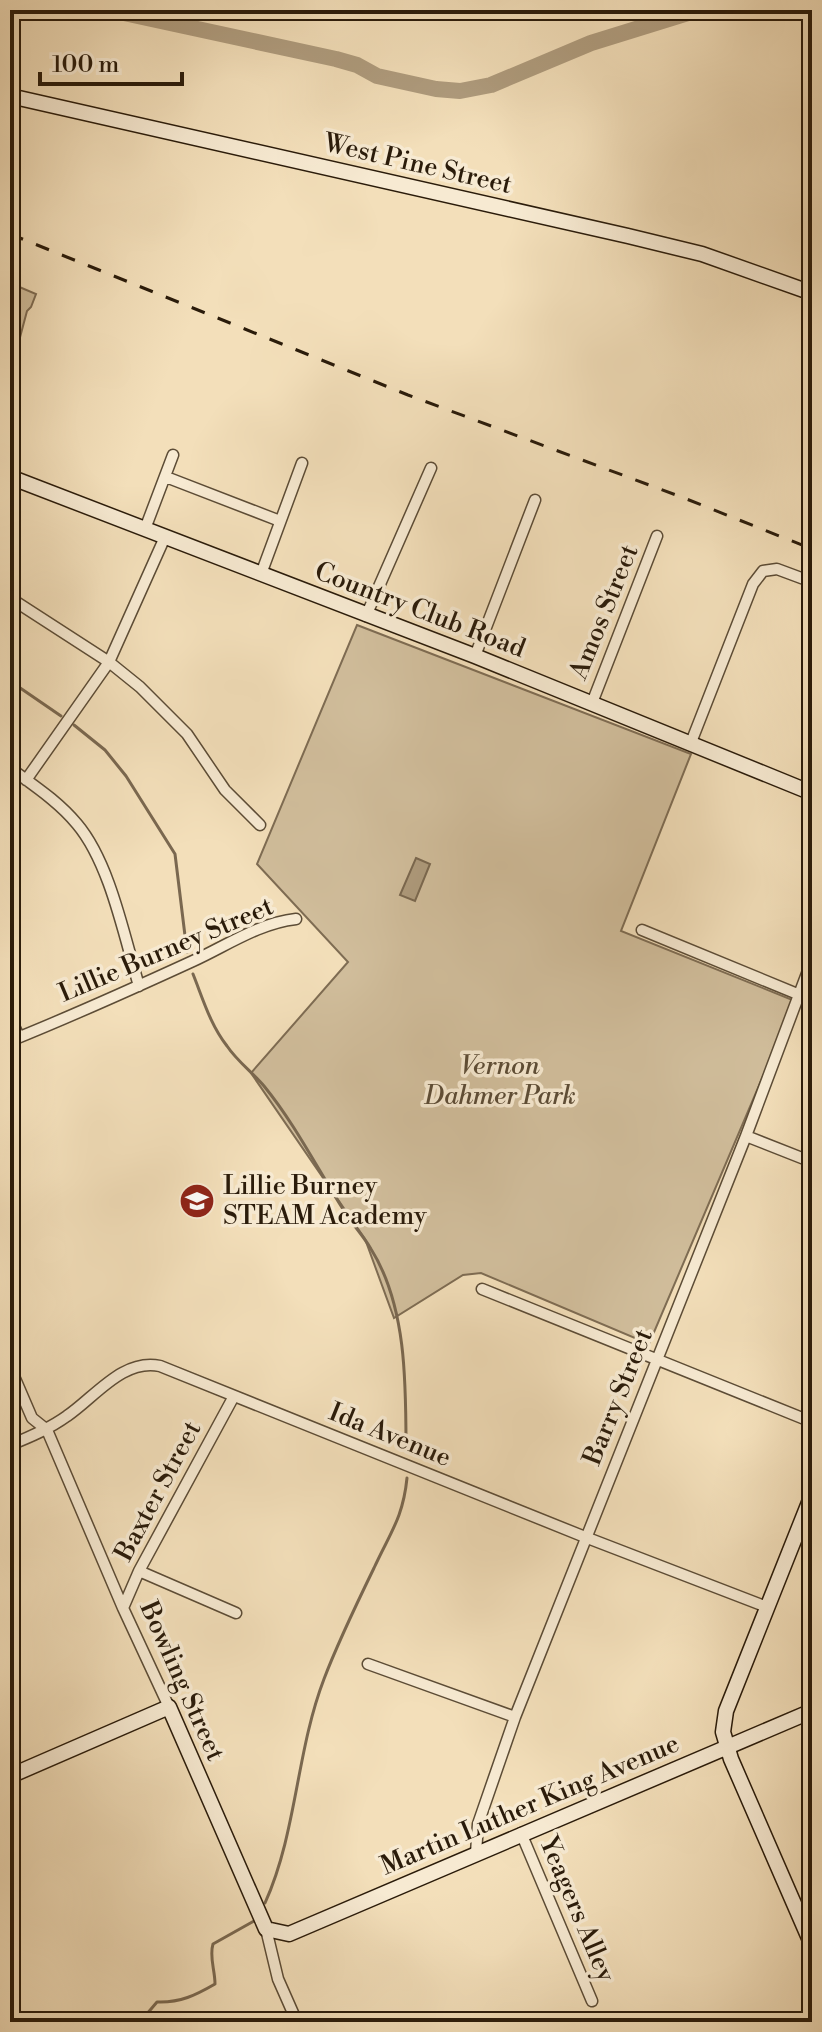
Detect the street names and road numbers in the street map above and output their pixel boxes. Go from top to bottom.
street label: West Pine Street [320,127,515,201]
street label: Amos Street [562,540,646,685]
street label: Country Club Road [310,555,530,665]
street label: Lillie Burney Street [54,890,278,1010]
street label: Barry Street [576,1324,660,1471]
street label: Ida Avenue [324,1396,456,1474]
street label: Baxter Street [107,1416,208,1567]
street label: Bowling Street [132,1595,232,1766]
street label: Martin Luther King Avenue [376,1728,684,1882]
street label: Yeagers Alley [531,1830,622,1987]

